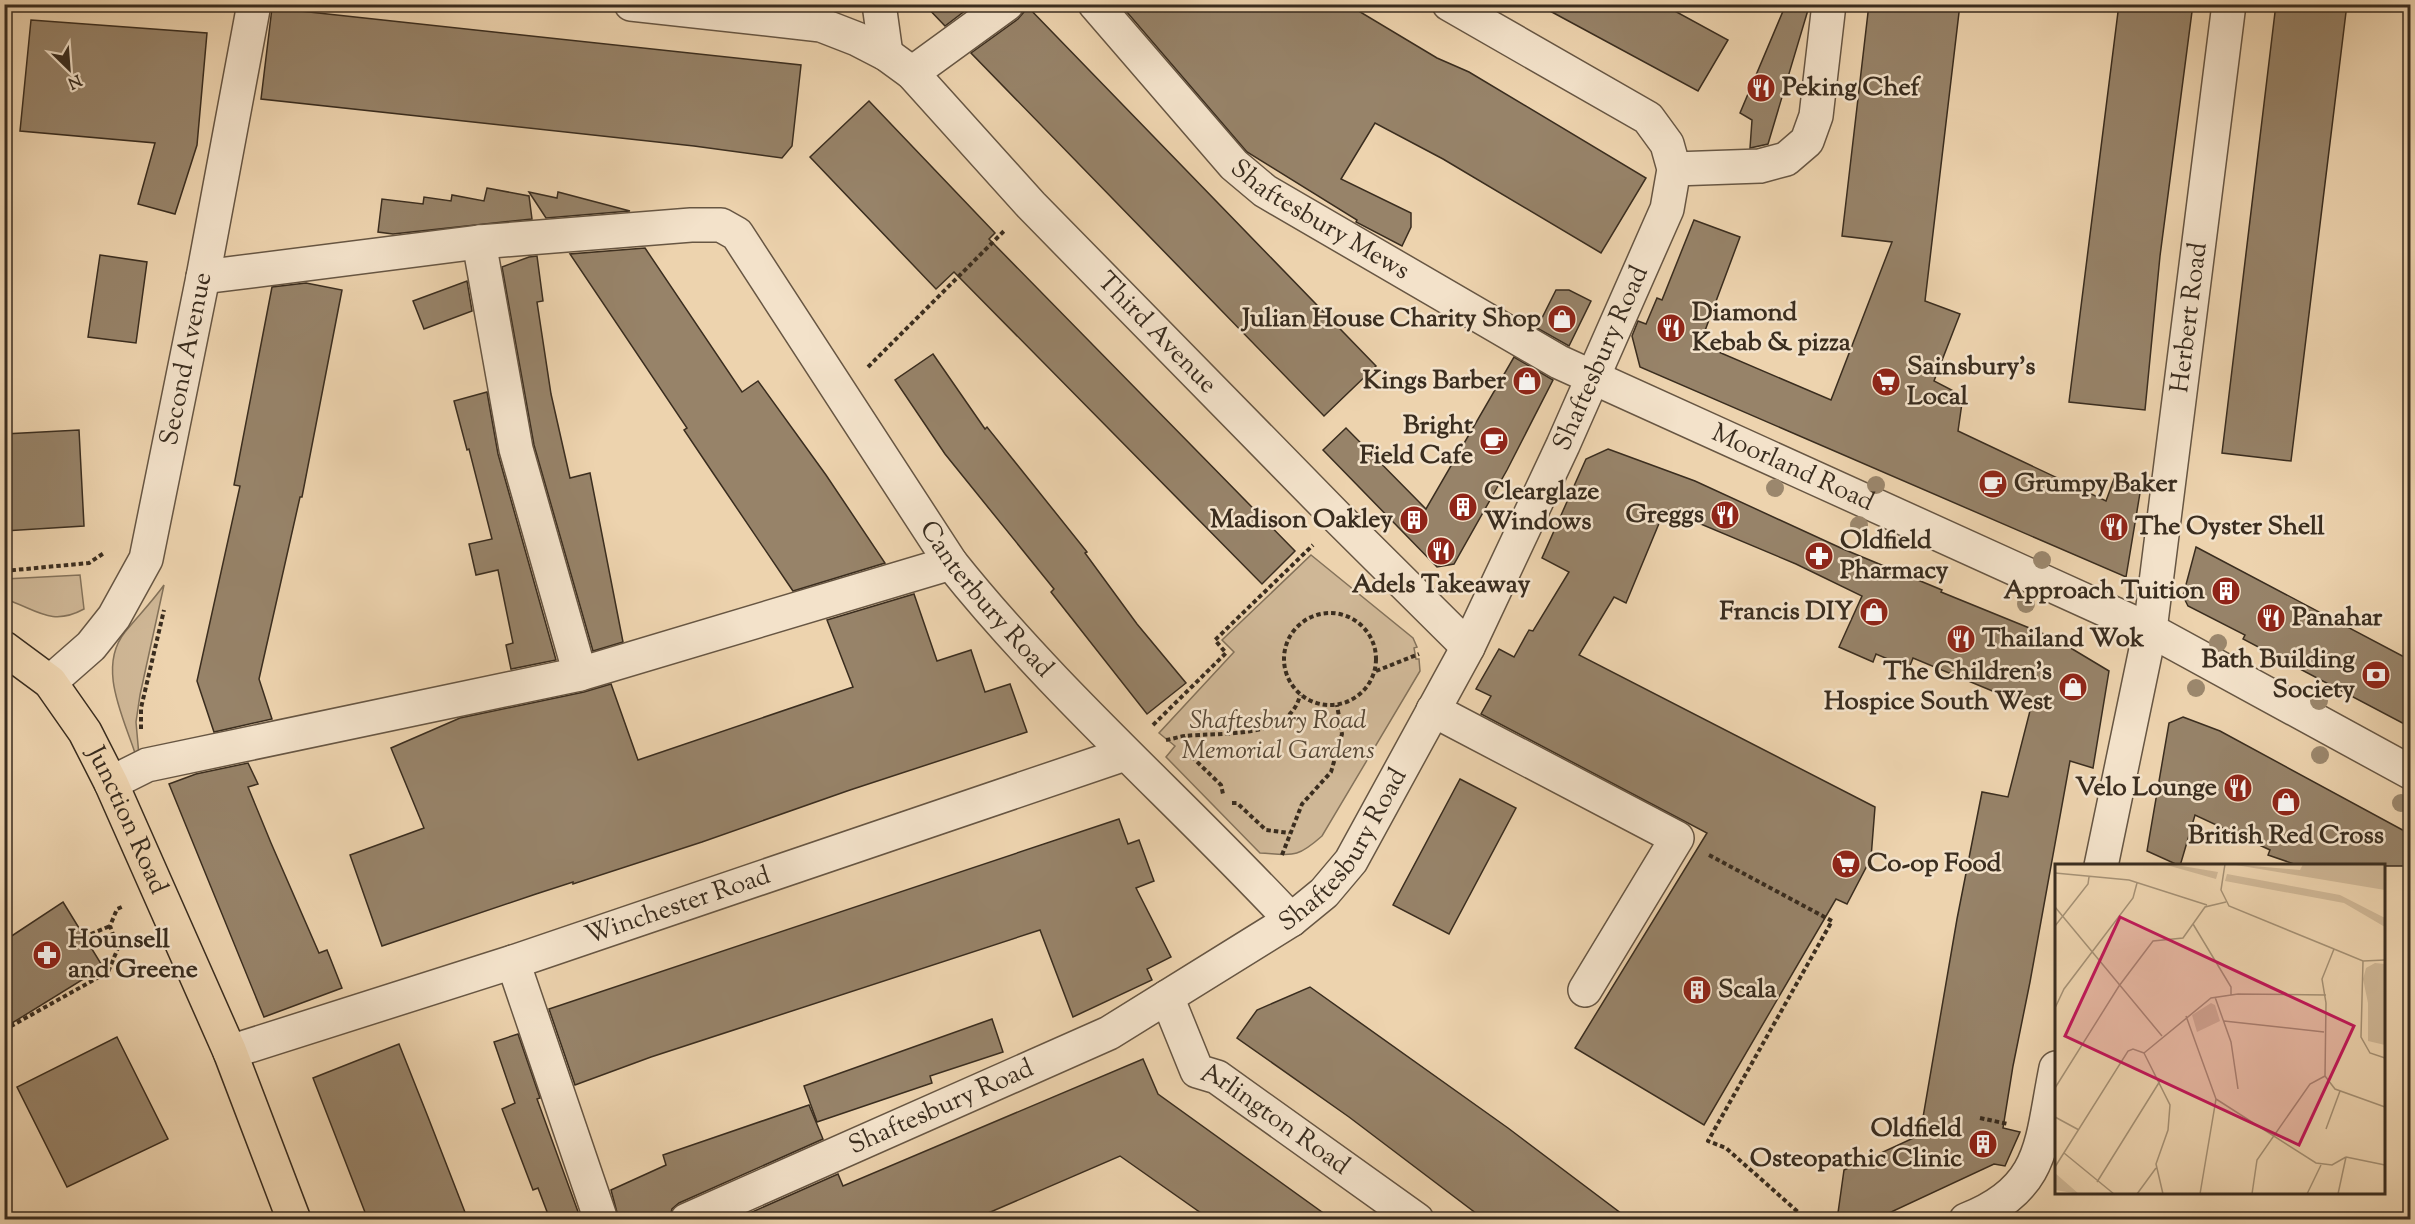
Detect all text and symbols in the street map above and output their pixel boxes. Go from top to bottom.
north arrow [39,39,99,99]
text: N [63,67,85,94]
place label: Peking Chef [1782,70,1922,107]
restaurant icon: Peking Chef [1745,72,1777,104]
street label: Shaftesbury Mews [1222,151,1416,290]
street label: Herbert Road [2162,240,2217,395]
street label: Shaftesbury Road [1544,260,1658,457]
street label: Third Avenue [1088,264,1225,403]
street label: Second Avenue [151,269,222,449]
place label: Diamond Kebab & pizza [1692,295,1851,362]
place label: Julian House Charity Shop [1240,301,1541,338]
shop icon: Julian House Charity Shop [1546,303,1578,335]
restaurant icon: Diamond Kebab & pizza [1655,312,1687,344]
place label: Sainsbury's Local [1907,349,2035,416]
place label: Kings Barber [1363,363,1506,400]
shop icon: Kings Barber [1511,365,1543,397]
supermarket icon: Sainsbury's Local [1870,366,1902,398]
place label: Bright Field Cafe [1359,408,1473,475]
street label: Moorland Road [1706,415,1880,521]
cafe icon: Bright Field Cafe [1478,425,1510,457]
place label: Grumpy Baker [2014,466,2178,503]
cafe icon: Grumpy Baker [1977,468,2009,500]
place label: Clearglaze Windows [1484,474,1599,541]
building icon: Clearglaze Windows [1447,491,1479,523]
place label: Greggs [1625,497,1704,534]
restaurant icon: Greggs [1709,499,1741,531]
place label: Madison Oakley [1210,502,1393,539]
building icon: Madison Oakley [1398,504,1430,536]
place label: The Oyster Shell [2135,509,2325,546]
restaurant icon: The Oyster Shell [2098,511,2130,543]
street label: Canterbury Road [910,514,1062,687]
place label: Oldfield Pharmacy [1840,523,1948,590]
restaurant icon: Adels Takeaway [1425,535,1457,567]
pharmacy icon: Oldfield Pharmacy [1803,540,1835,572]
place label: Adels Takeaway [1352,567,1530,604]
place label: Approach Tuition [2004,573,2206,610]
building icon: Approach Tuition [2210,575,2242,607]
place label: Francis DIY [1720,594,1853,631]
shop icon: Francis DIY [1858,596,1890,628]
place label: Panahar [2292,600,2383,637]
restaurant icon: Panahar [2255,602,2287,634]
place label: Thailand Wok [1982,621,2145,658]
restaurant icon: Thailand Wok [1945,623,1977,655]
place label: Bath Building Society [2202,642,2355,709]
place label: The Children's Hospice South West [1824,654,2052,721]
bank icon: Bath Building Society [2360,659,2392,691]
shop icon: The Children's Hospice South West [2057,671,2089,703]
park label: Shaftesbury Road Memorial Gardens [1181,703,1375,770]
street label: Junction Road [76,738,177,901]
street label: Shaftesbury Road [1272,761,1417,942]
place label: Velo Lounge [2075,770,2217,807]
restaurant icon: Velo Lounge [2222,772,2254,804]
shop icon: British Red Cross [2270,786,2302,818]
place label: British Red Cross [2188,818,2384,855]
place label: Co-op Food [1867,846,2002,883]
supermarket icon: Co-op Food [1830,848,1862,880]
street label: Winchester Road [580,857,776,955]
inset map [2055,864,2385,1194]
place label: Hounsell and Greene [68,922,198,989]
pharmacy icon: Hounsell and Greene [31,939,63,971]
place label: Scala [1718,972,1776,1009]
building icon: Scala [1681,974,1713,1006]
street label: Shaftesbury Road [843,1050,1040,1165]
street label: Arlington Road [1196,1055,1357,1185]
place label: Oldfield Osteopathic Clinic [1750,1111,1962,1178]
building icon: Oldfield Osteopathic Clinic [1967,1128,1999,1160]

